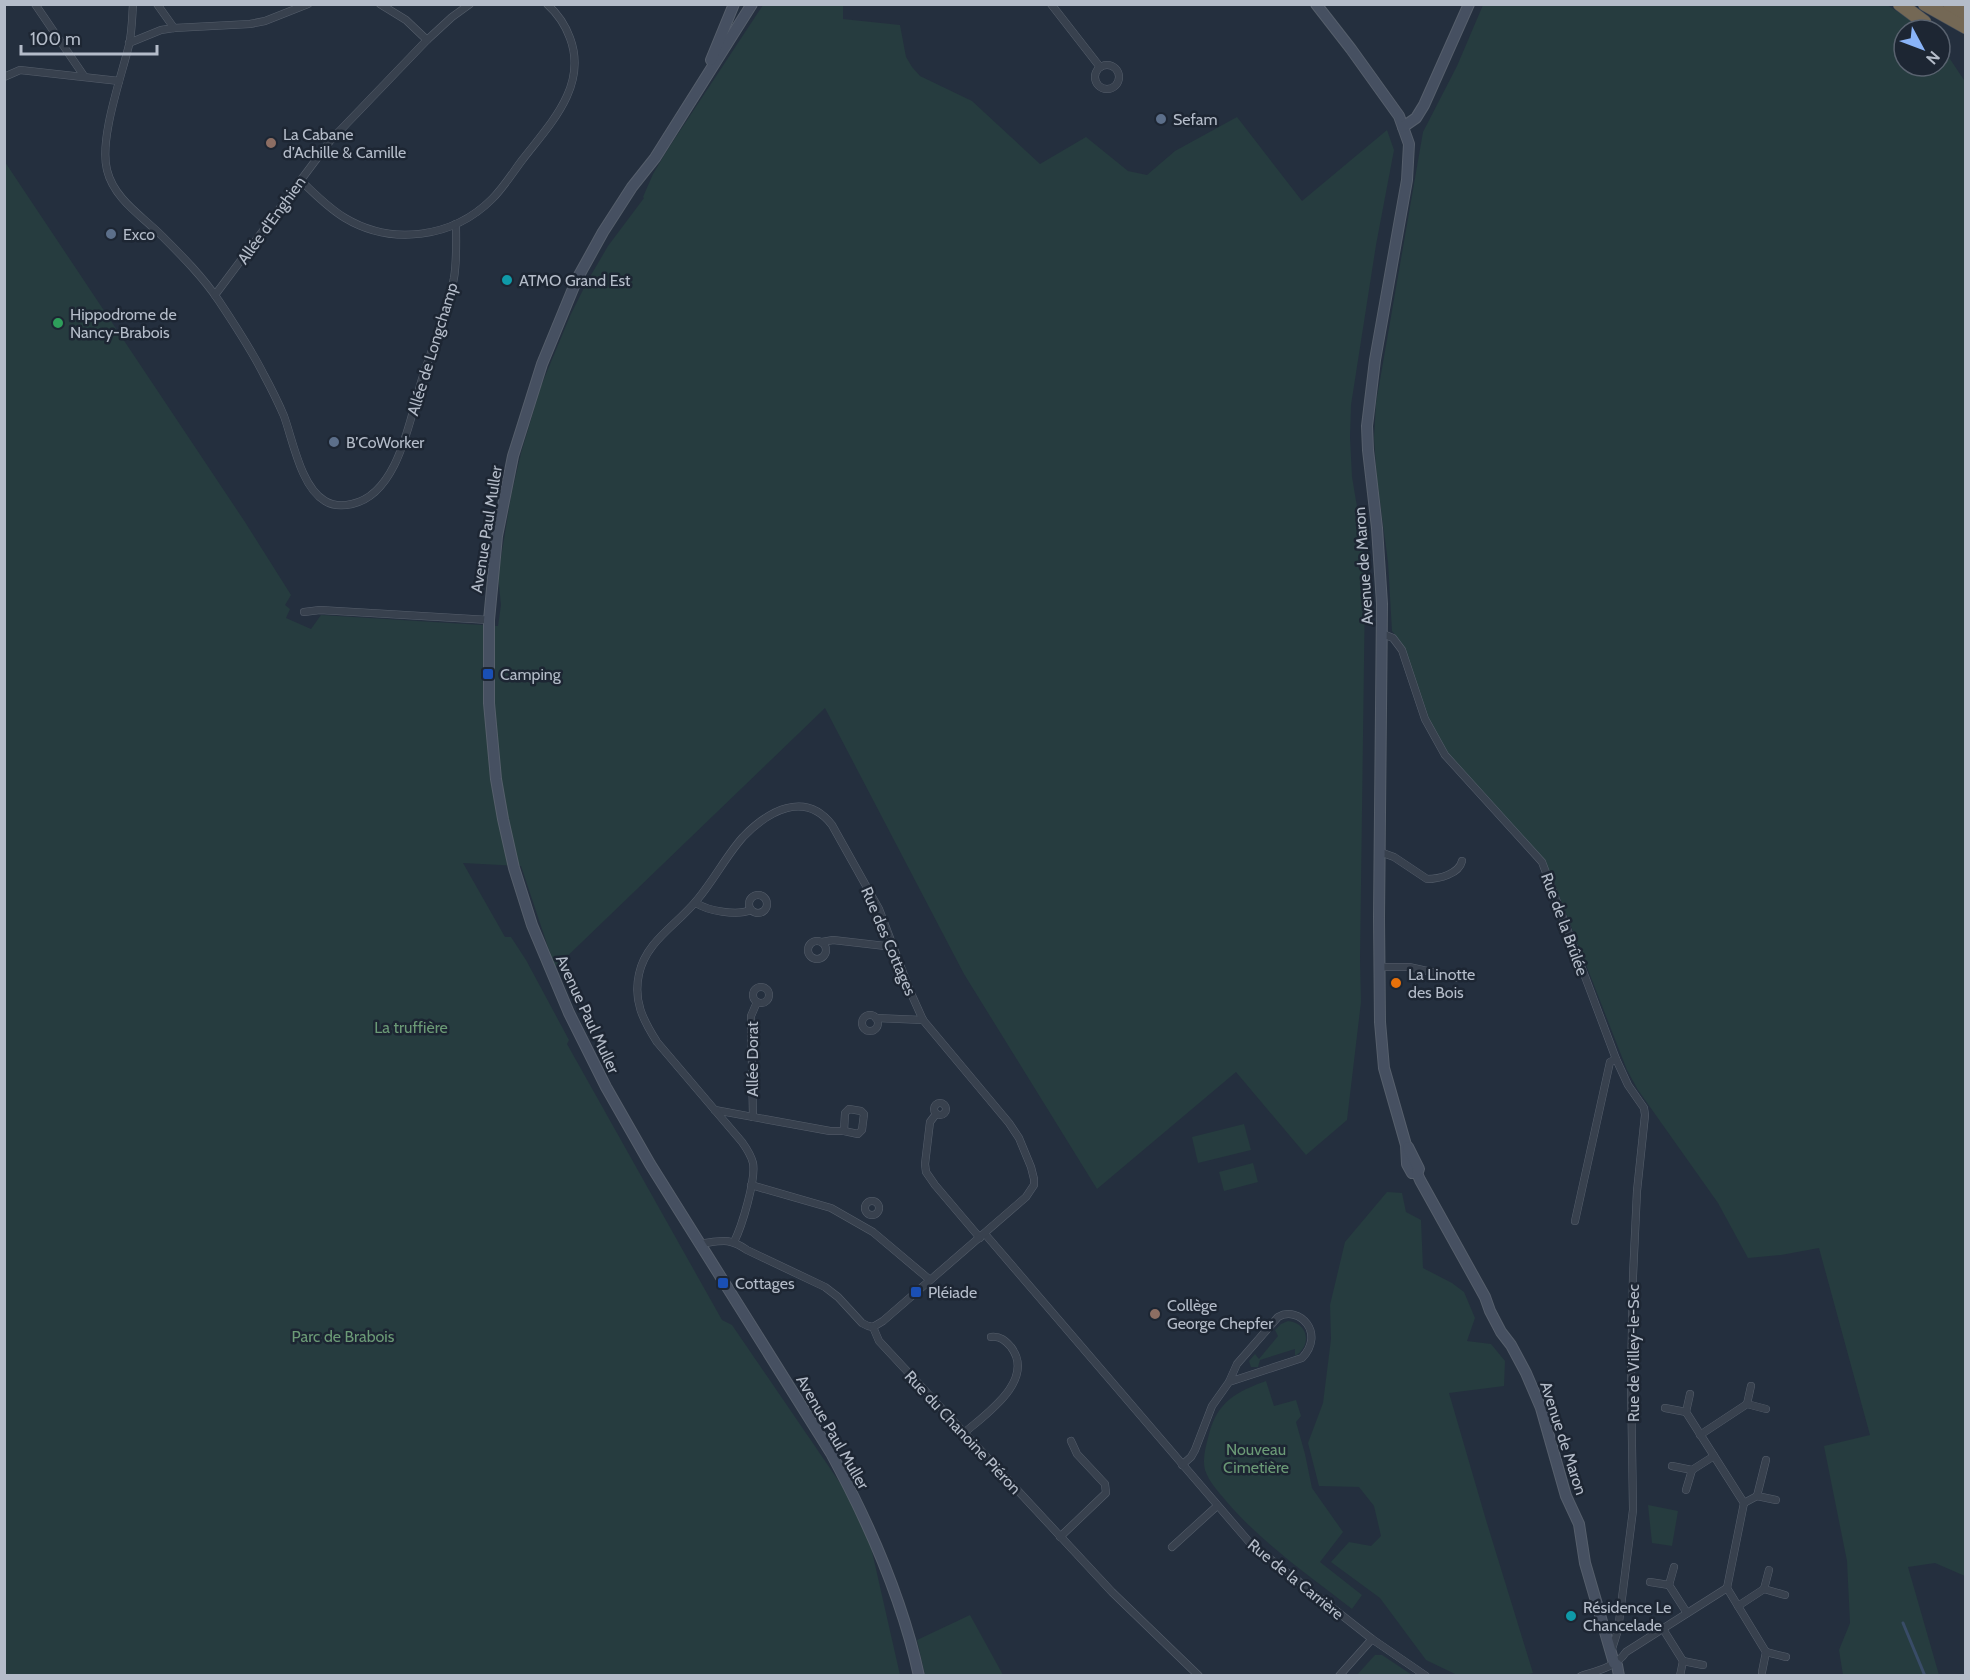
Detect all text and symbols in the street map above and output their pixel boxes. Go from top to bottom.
scale bar [21,18,158,56]
north arrow [1892,18,1952,78]
text: 100 m [30,28,81,50]
text: N [1922,47,1944,68]
place label: Sefam [1173,110,1217,129]
marker: Sefam [1154,112,1168,126]
place label: La Cabane d’Achille & Camille [283,125,406,162]
marker: La Cabane d’Achille & Camille [264,136,278,150]
street label: Allée d'Enghien [233,173,310,268]
place label: Exco [123,225,155,244]
marker: Exco [104,227,118,241]
place label: ATMO Grand Est [519,271,631,290]
marker: ATMO Grand Est [500,273,514,287]
street label: Allée de Longchamp [403,280,462,418]
place label: Hippodrome de Nancy-Brabois [70,305,177,342]
marker: Hippodrome de Nancy-Brabois [51,316,65,330]
place label: B’CoWorker [346,433,425,452]
marker: B’CoWorker [327,435,341,449]
street label: Avenue Paul Muller [467,463,506,594]
street label: Avenue de Maron [1350,506,1377,626]
place label: Camping [500,665,562,684]
marker: Camping [481,667,495,681]
street label: Rue de la Brûlée [1537,870,1592,978]
street label: Rue des Cottages [857,884,920,999]
street label: Avenue Paul Muller [552,952,624,1077]
place label: La Linotte des Bois [1408,965,1475,1002]
marker: La Linotte des Bois [1389,976,1403,990]
park label: La truffière [374,1018,448,1037]
street label: Allée Dorat [743,1021,762,1097]
place label: Cottages [735,1274,795,1293]
marker: Cottages [716,1276,730,1290]
place label: Pléiade [928,1283,977,1302]
street label: Rue de Villey-le-Sec [1624,1284,1643,1422]
marker: Pléiade [909,1285,923,1299]
place label: Collège George Chepfer [1167,1296,1274,1333]
marker: Collège George Chepfer [1148,1307,1162,1321]
park label: Parc de Brabois [292,1327,395,1346]
street label: Rue du Chanoine Piéron [901,1367,1025,1498]
street label: Avenue Paul Muller [792,1372,873,1494]
street label: Avenue de Maron [1536,1379,1591,1497]
park label: Nouveau Cimetière [1223,1440,1289,1477]
street label: Rue de la Carrière [1244,1535,1347,1624]
place label: Résidence Le Chancelade [1583,1598,1672,1635]
marker: Résidence Le Chancelade [1564,1609,1578,1623]

